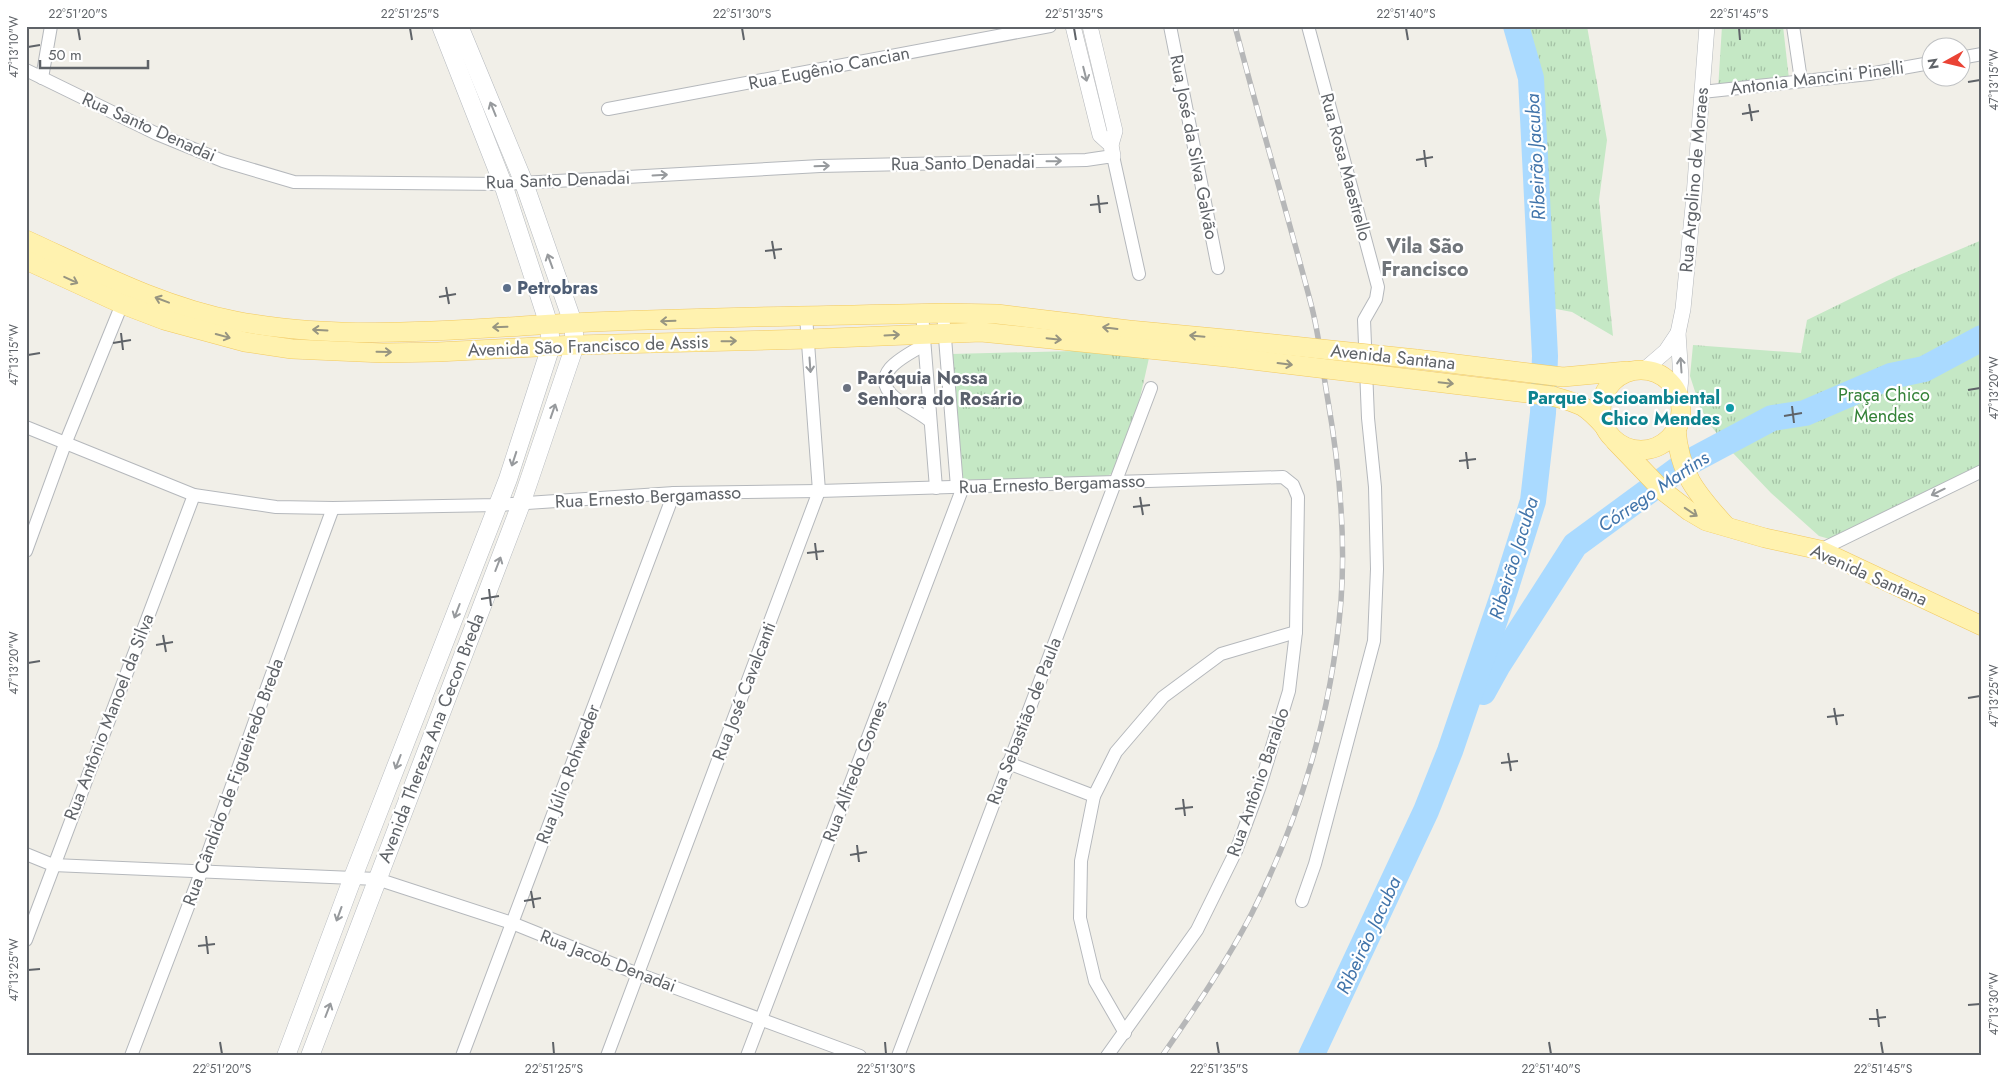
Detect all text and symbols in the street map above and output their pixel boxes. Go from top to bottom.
text: 22°51'20"S [49,5,108,23]
text: 22°51'25"S [381,5,440,23]
text: 22°51'30"S [713,5,772,23]
text: 22°51'35"S [1045,5,1103,23]
text: 22°51'40"S [1377,5,1436,23]
text: 22°51'45"S [1710,5,1769,23]
text: 47°13'10"W [5,16,23,78]
scale bar [40,38,148,70]
north arrow [1920,38,1970,88]
street label: Rua Eugênio Cancian [746,40,912,96]
text: 50 m [48,44,82,66]
text: 47°13'15"W [1985,49,2003,111]
street label: Rua José da Silva Galvão [1163,52,1225,242]
street label: Antonia Mancini Pinelli [1728,54,1906,102]
text: N [1922,57,1944,71]
one-way arrow [1081,65,1090,81]
street label: Rua Santo Denadai [78,86,220,168]
street label: Rua Argolino de Moraes [1673,86,1715,274]
street label: Rua Rosa Maestrello [1314,90,1378,244]
water label: Ribeirão Jacuba [1519,92,1552,221]
one-way arrow [488,102,498,117]
street label: Rua Santo Denadai [891,149,1035,177]
one-way arrow [1046,156,1062,166]
one-way arrow [814,162,830,171]
street label: Rua Santo Denadai [485,164,631,196]
one-way arrow [651,171,667,180]
district label: Vila São Francisco [1381,232,1469,284]
one-way arrow [545,254,555,269]
one-way arrow [63,275,78,285]
place label: Petrobras [517,275,598,301]
marker: Petrobras [501,282,513,294]
one-way arrow [154,295,170,304]
one-way arrow [661,316,677,325]
one-way arrow [493,323,509,332]
one-way arrow [1102,323,1118,333]
text: 47°13'15"W [5,324,23,386]
one-way arrow [313,326,329,335]
street label: Avenida São Francisco de Assis [467,329,709,363]
one-way arrow [883,330,899,339]
one-way arrow [1189,331,1205,341]
one-way arrow [214,332,230,342]
one-way arrow [1045,334,1061,343]
one-way arrow [720,336,737,346]
street label: Avenida Santana [1329,338,1457,376]
one-way arrow [375,347,391,357]
text: 47°13'20"W [1985,356,2003,420]
one-way arrow [806,357,815,373]
one-way arrow [1676,357,1685,373]
one-way arrow [1276,359,1292,369]
place label: Paróquia Nossa Senhora do Rosário [857,365,1023,412]
one-way arrow [1438,378,1454,388]
marker: Paróquia Nossa Senhora do Rosário [841,382,853,394]
park label: Praça Chico Mendes [1838,382,1930,429]
place label: Parque Socioambiental Chico Mendes [1527,385,1720,432]
marker: Parque Socioambiental Chico Mendes [1724,402,1736,414]
one-way arrow [549,404,558,419]
water label: Córrego Martins [1592,444,1715,539]
one-way arrow [509,451,519,467]
street label: Rua Ernesto Bergamasso [958,468,1146,500]
street label: Rua Ernesto Bergamasso [554,479,742,515]
one-way arrow [1931,488,1946,497]
water label: Ribeirão Jacuba [1482,493,1545,623]
one-way arrow [1684,507,1698,517]
street label: Avenida Santana [1806,538,1932,612]
one-way arrow [494,557,503,572]
one-way arrow [451,603,461,618]
street label: Rua Antônio Manoel da Silva [58,610,160,824]
street label: Avenida Thereza Ana Cecon Breda [371,610,491,866]
street label: Rua José Cavalcanti [706,618,782,764]
text: 47°13'20"W [5,631,23,695]
street label: Rua Sebastião de Paula [980,634,1068,808]
street label: Rua Cândido de Figueiredo Breda [176,655,290,909]
text: 47°13'25"W [1985,664,2003,728]
street label: Rua Alfredo Gomes [816,696,894,846]
street label: Rua Júlio Rohweder [529,700,607,848]
street label: Rua Antônio Baraldo [1220,704,1296,860]
one-way arrow [393,754,402,769]
water label: Ribeirão Jacuba [1329,872,1408,998]
one-way arrow [334,906,343,921]
street label: Rua Jacob Denadai [536,923,680,999]
text: 47°13'25"W [5,938,23,1002]
text: 47°13'30"W [1985,972,2003,1036]
one-way arrow [324,1003,333,1018]
text: 22°51'20"S [193,1060,252,1078]
text: 22°51'25"S [525,1060,584,1078]
text: 22°51'30"S [857,1060,916,1078]
text: 22°51'35"S [1190,1060,1248,1078]
text: 22°51'40"S [1522,1060,1581,1078]
text: 22°51'45"S [1854,1060,1913,1078]

